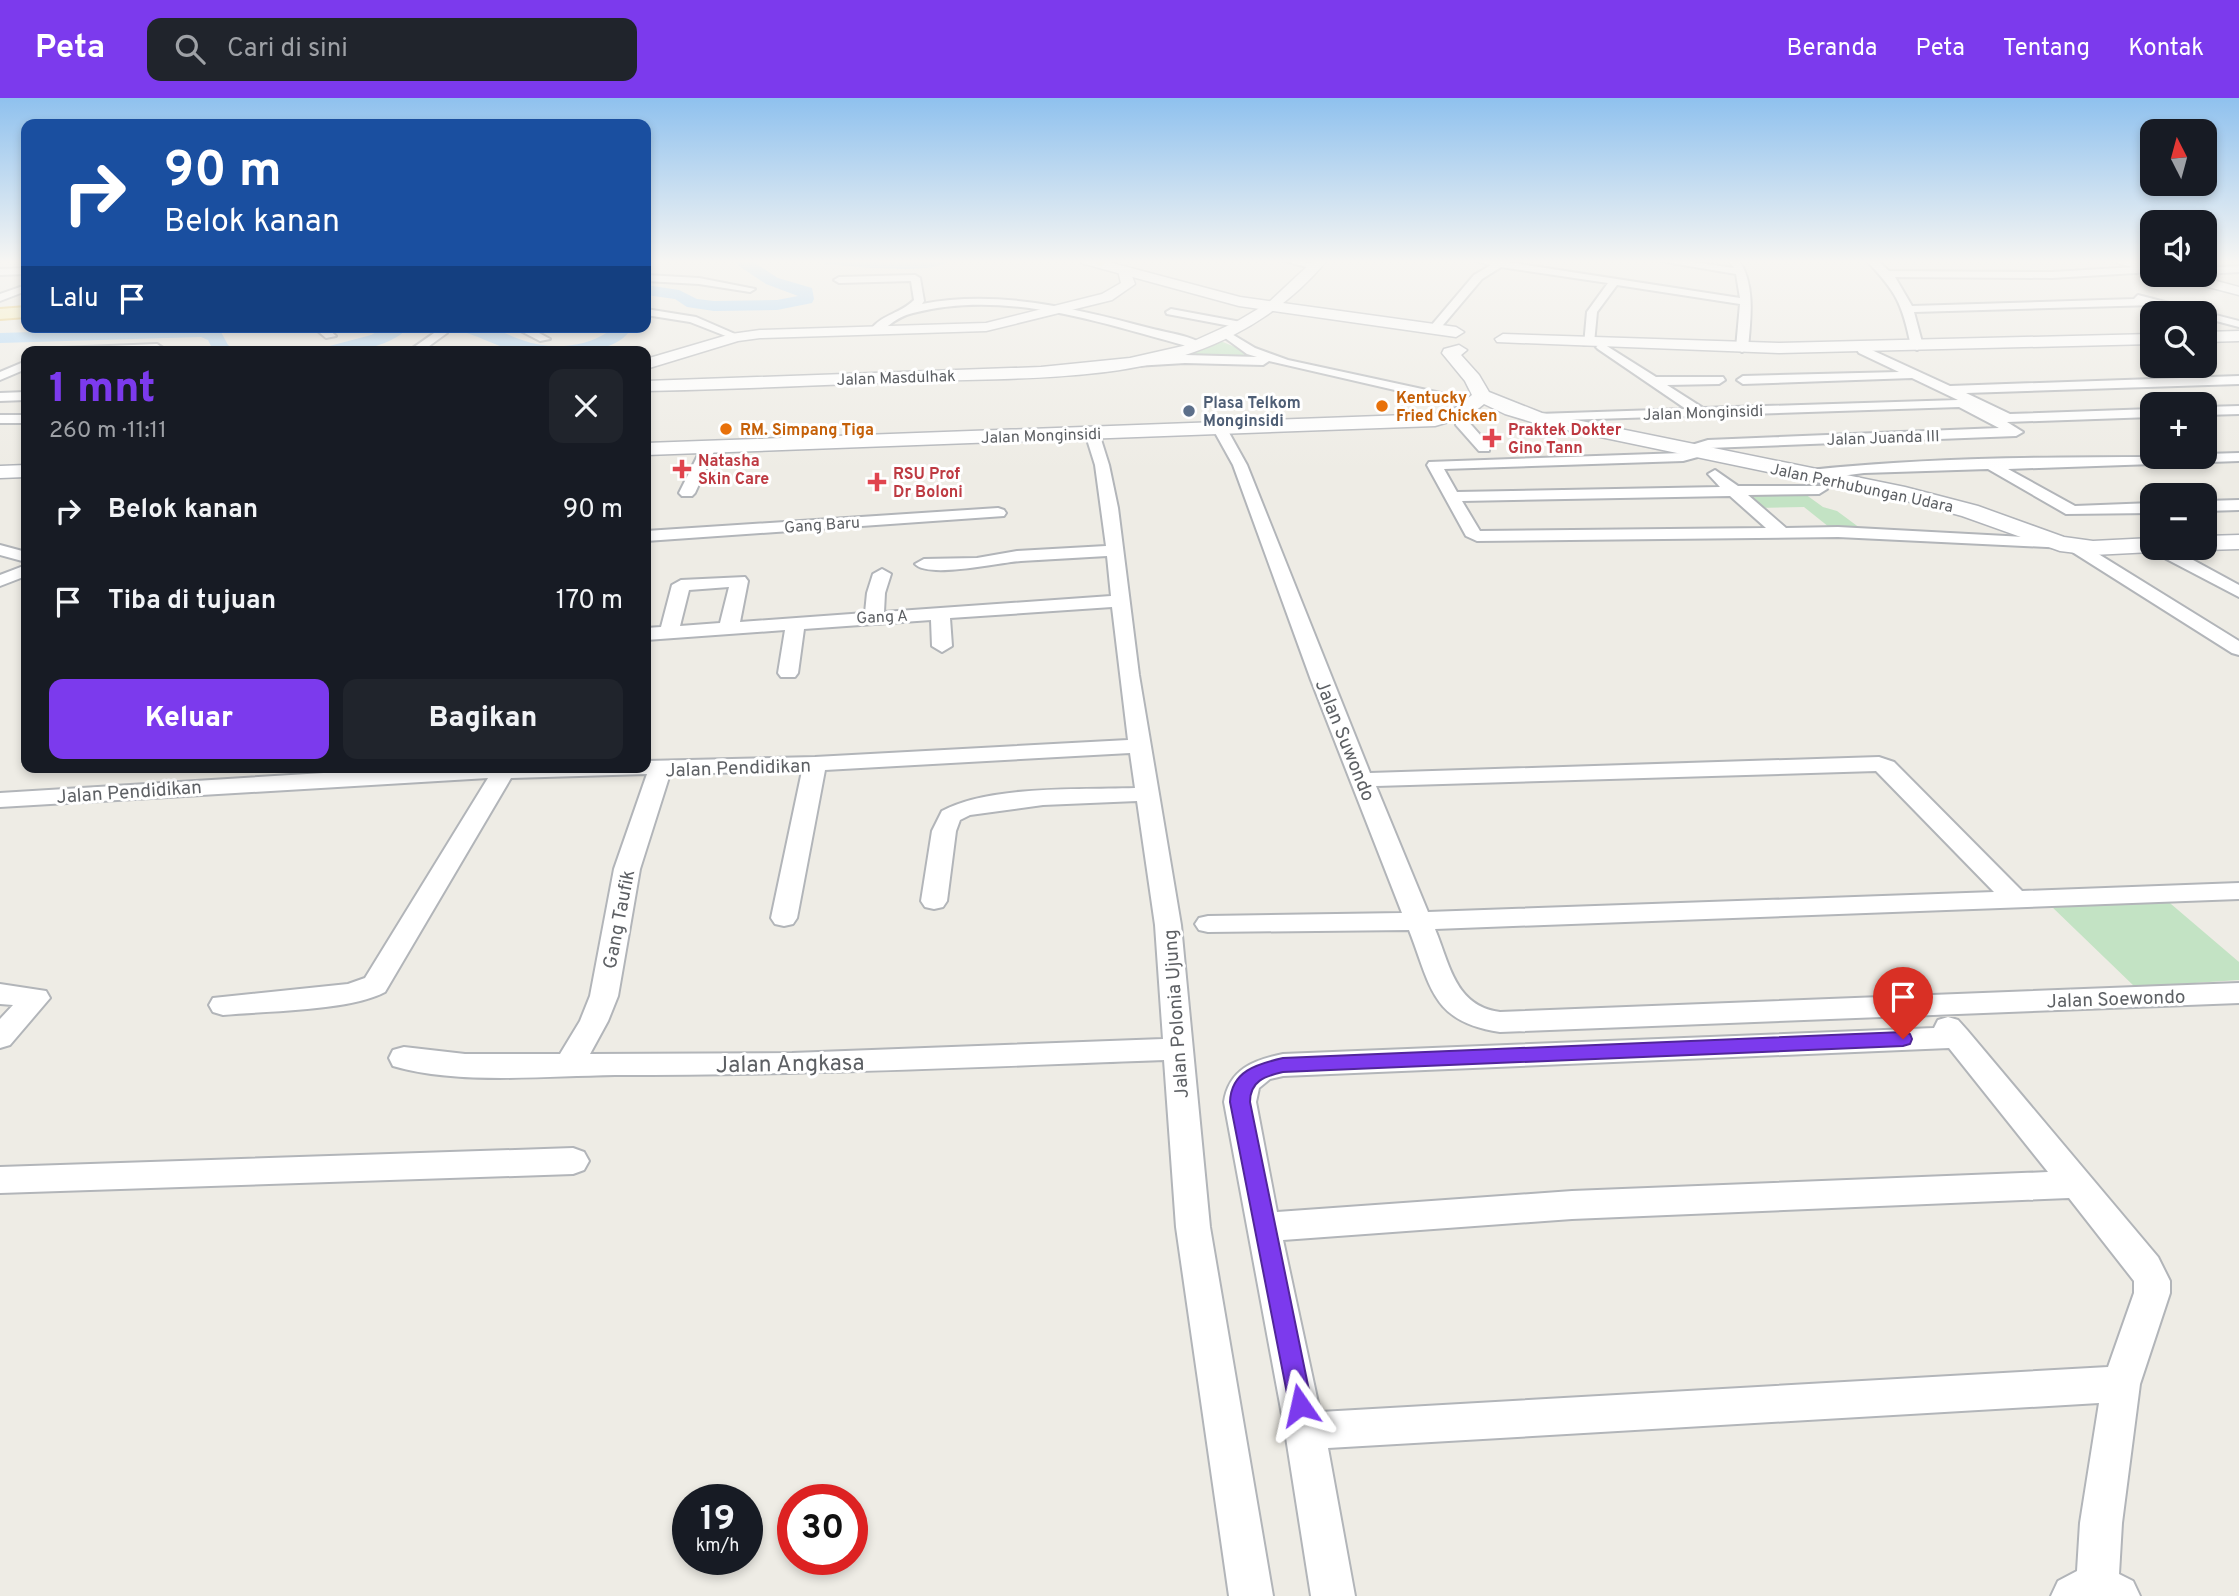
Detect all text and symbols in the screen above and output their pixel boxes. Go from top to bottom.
search box [147,18,637,81]
text: Peta [35,28,105,70]
icon: search [171,30,209,68]
text: Cari di sini [227,33,348,66]
text: Beranda [1787,34,1878,64]
text: Peta [1916,34,1965,64]
text: Tentang [2003,34,2090,64]
text: Kontak [2128,34,2204,64]
north arrow [2140,119,2217,196]
map controls [2140,119,2217,560]
text: 90 m [164,142,282,204]
icon: right [49,147,140,238]
text: Belok kanan [164,203,340,243]
button: sound [2140,210,2217,287]
icon: arrive [113,280,151,318]
text: Lalu [49,283,99,316]
button: search [2140,301,2217,378]
text: 1 mnt [49,364,156,417]
street label: Jalan Masdulhak [836,367,956,391]
button: close [549,369,623,443]
place label: Kentucky Fried Chicken [1396,389,1497,427]
button: + [2140,392,2217,469]
place label: Plasa Telkom Monginsidi [1203,394,1301,432]
marker: Kentucky Fried Chicken [1374,398,1390,414]
street label: Jalan Monginsidi [1643,402,1764,426]
marker: Plasa Telkom Monginsidi [1181,403,1197,419]
text: 260 m · 11:11 [49,417,167,446]
marker: RM. Simpang Tiga [718,421,734,437]
place label: RM. Simpang Tiga [740,421,874,441]
place label: Praktek Dokter Gino Tann [1508,421,1622,459]
street label: Jalan Monginsidi [981,425,1102,449]
street label: Jalan Juanda III [1826,427,1940,451]
marker: Praktek Dokter Gino Tann [1482,428,1502,448]
place label: Natasha Skin Care [698,452,769,490]
marker: Natasha Skin Care [672,459,692,479]
street label: Jalan Perhubungan Udara [1768,460,1955,518]
place label: RSU Prof Dr Boloni [893,465,963,503]
marker: RSU Prof Dr Boloni [867,472,887,492]
button: − [2140,483,2217,560]
icon: right [49,492,87,530]
text: Belok kanan [108,494,258,527]
text: 90 m [563,494,623,527]
street label: Gang Baru [784,513,861,539]
icon: arrive [49,583,87,621]
text: Tiba di tujuan [108,585,276,618]
text: 170 m [556,585,623,618]
street label: Gang A [856,607,909,629]
street label: Jalan Suwondo [1309,676,1379,805]
button: Keluar [49,679,329,759]
button: Bagikan [343,679,623,759]
street label: Jalan Pendidikan [665,754,811,784]
street label: Jalan Pendidikan [56,776,203,810]
street label: Gang Taufik [599,868,641,971]
street label: Jalan Polonia Ujung [1159,929,1195,1099]
pin [1873,967,1933,1039]
icon: arrive [1884,978,1922,1016]
street label: Jalan Soewondo [2046,986,2186,1014]
street label: Jalan Angkasa [715,1050,865,1081]
position arrow [1263,1368,1337,1442]
speed limit sign: 30 [777,1484,868,1575]
text: 19 [700,1498,735,1542]
text: km/h [696,1535,739,1558]

